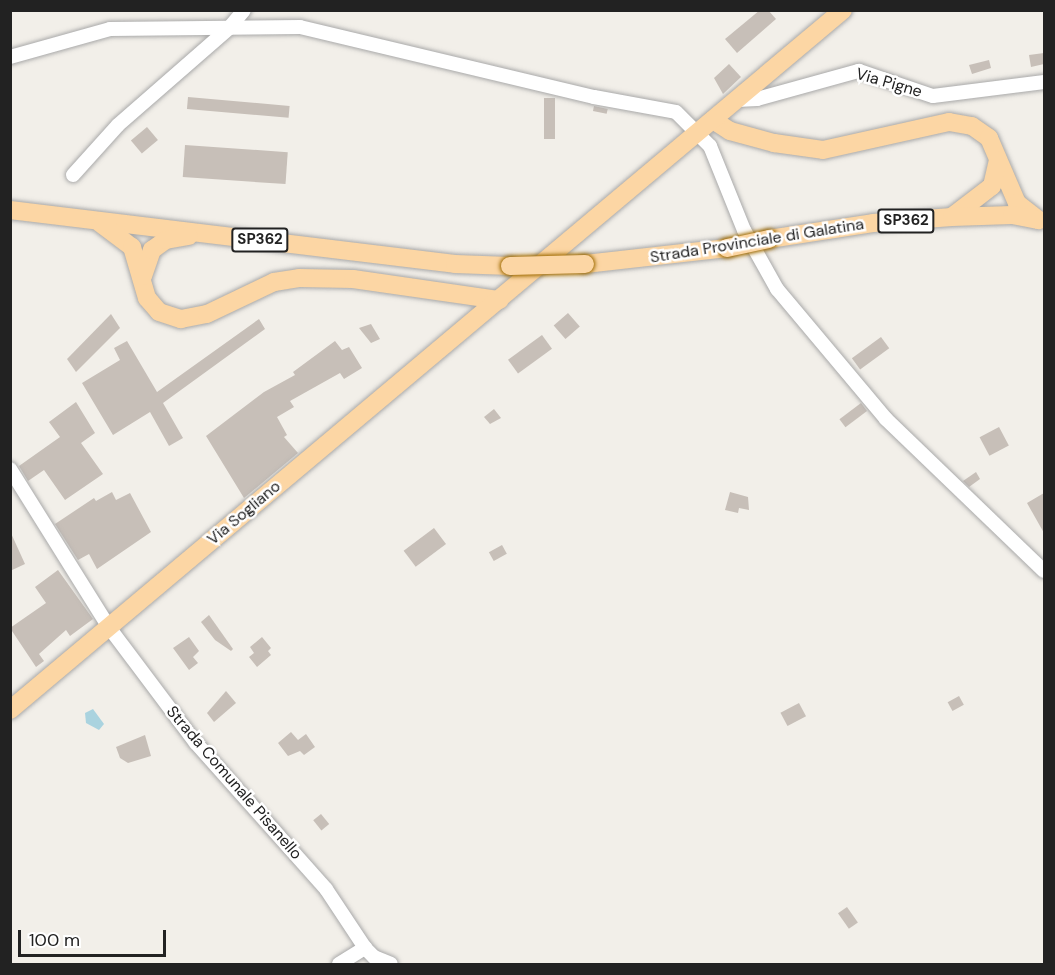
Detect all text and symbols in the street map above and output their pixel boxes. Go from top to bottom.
street label: Via Pigne [854,64,924,102]
road number: SP362 [876,209,936,233]
street label: Strada Provinciale di Galatina [649,215,865,267]
road number: SP362 [230,228,290,252]
street label: Via Sogliano [203,477,285,549]
street label: Strada Comunale Pisanello [162,702,306,864]
scale bar [21,918,170,956]
text: 100 m [29,928,80,952]

